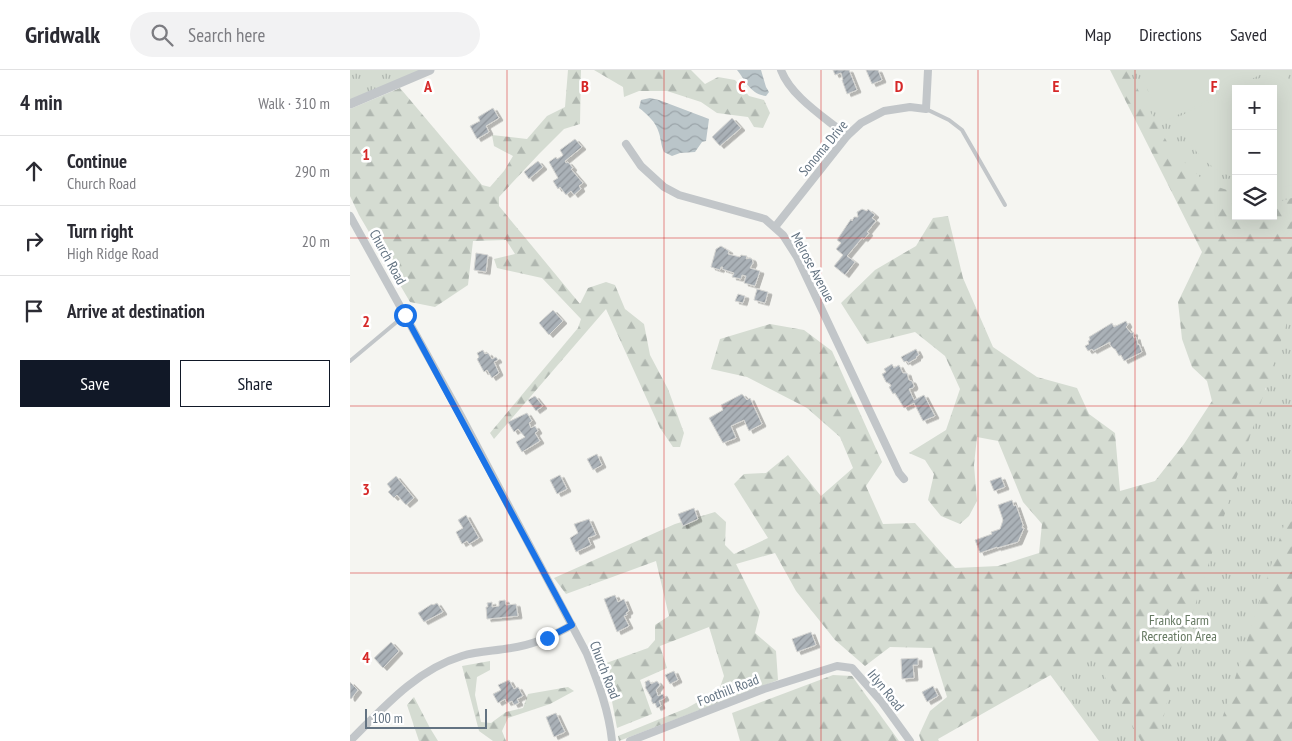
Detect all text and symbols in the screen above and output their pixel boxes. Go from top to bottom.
search box [130,12,480,57]
text: Gridwalk [25,19,100,50]
icon: search [148,21,176,49]
text: Search here [188,23,265,47]
text: Map [1085,23,1111,46]
text: Directions [1139,23,1202,46]
text: Saved [1230,23,1267,46]
text: A [423,76,433,96]
text: B [581,76,589,96]
text: C [738,76,746,96]
text: D [895,76,904,96]
text: E [1053,76,1060,96]
text: F [1211,76,1218,96]
map controls [1232,85,1277,220]
button: + [1232,85,1277,130]
text: 4 min [20,89,62,116]
text: Walk · 310 m [258,93,330,113]
street label: Sonoma Drive [794,116,852,180]
button: − [1232,130,1277,175]
text: 1 [362,144,370,164]
text: Continue [67,149,127,173]
icon: ahead [20,157,48,185]
text: 290 m [295,161,330,181]
text: Church Road [67,173,136,193]
button: layers [1232,175,1277,220]
text: Turn right [67,219,133,243]
street label: Church Road [365,226,411,288]
icon: right [20,227,48,255]
street label: Melrose Avenue [787,229,839,305]
text: 20 m [302,231,330,251]
text: High Ridge Road [67,243,159,263]
icon: arrive [20,297,48,325]
text: Arrive at destination [67,299,205,323]
route start [394,304,417,327]
text: 2 [362,311,370,331]
button: Save [20,360,170,407]
button: Share [180,360,330,407]
text: 3 [362,479,370,499]
park label: Franko Farm Recreation Area [1141,611,1217,645]
route end [536,627,559,650]
street label: Church Road [586,639,624,701]
text: 4 [362,647,370,667]
street label: Irlyn Road [864,665,908,715]
street label: Foothill Road [695,670,761,710]
scale bar [365,706,488,729]
text: 100 m [372,709,403,727]

